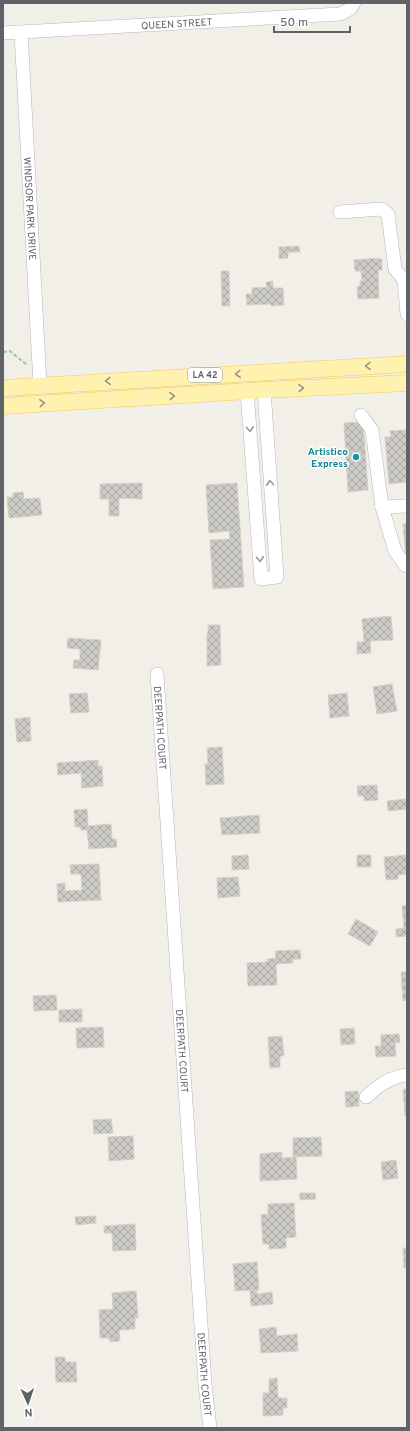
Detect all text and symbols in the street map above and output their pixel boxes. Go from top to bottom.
scale bar [274,8,350,34]
text: 50 m [280,15,308,31]
street label: QUEEN STREET [141,16,213,33]
street label: WINDSOR PARK DRIVE [20,157,38,261]
one-way arrow [365,362,371,371]
road number: LA 42 [188,368,222,382]
one-way arrow [235,369,241,378]
one-way arrow [105,377,111,386]
one-way arrow [298,384,304,392]
one-way arrow [169,391,175,400]
one-way arrow [39,399,45,408]
one-way arrow [245,426,254,433]
place label: Artistico Express [308,446,348,471]
marker: Artistico Express [351,452,361,462]
one-way arrow [266,480,275,486]
one-way arrow [255,556,264,562]
street label: DEERPATH COURT [150,686,168,771]
street label: DEERPATH COURT [172,1009,190,1094]
street label: DEERPATH COURT [194,1332,214,1417]
north arrow [8,1383,48,1423]
text: N [24,1405,33,1419]

